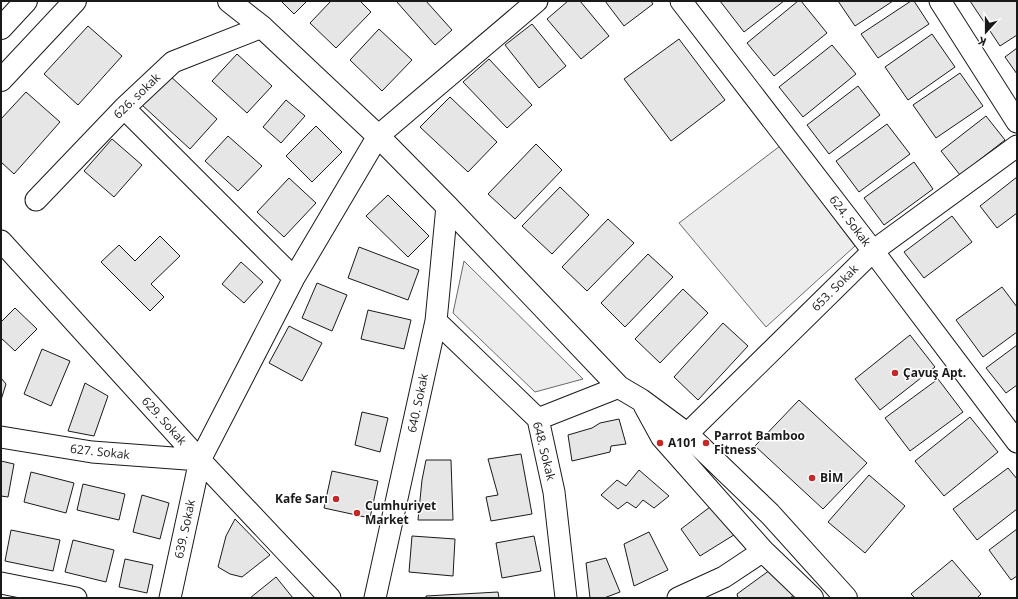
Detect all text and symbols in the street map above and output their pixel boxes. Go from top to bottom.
north arrow [966,12,1006,52]
text: K [975,33,988,50]
street label: 626. sokak [109,69,164,122]
street label: 624. Sokak [826,192,876,250]
street label: 653. Sokak [807,260,862,315]
place label: Çavuş Apt. [903,364,966,381]
marker: Çavuş Apt. [890,368,900,378]
street label: 640. Sokak [403,371,432,434]
street label: 629. Sokak [138,393,191,449]
street label: 648. Sokak [529,420,560,483]
place label: Parrot Bamboo Fitness [714,427,805,458]
place label: A101 [668,434,697,451]
marker: A101 [655,438,665,448]
marker: Parrot Bamboo Fitness [701,438,711,448]
street label: 627. Sokak [69,440,131,463]
place label: BİM [820,469,843,486]
marker: BİM [807,473,817,483]
place label: Kafe Sarı [275,490,328,507]
marker: Kafe Sarı [331,494,341,504]
street label: 639. Sokak [170,497,199,560]
place label: Cumhuriyet Market [365,497,436,528]
marker: Cumhuriyet Market [352,508,362,518]

